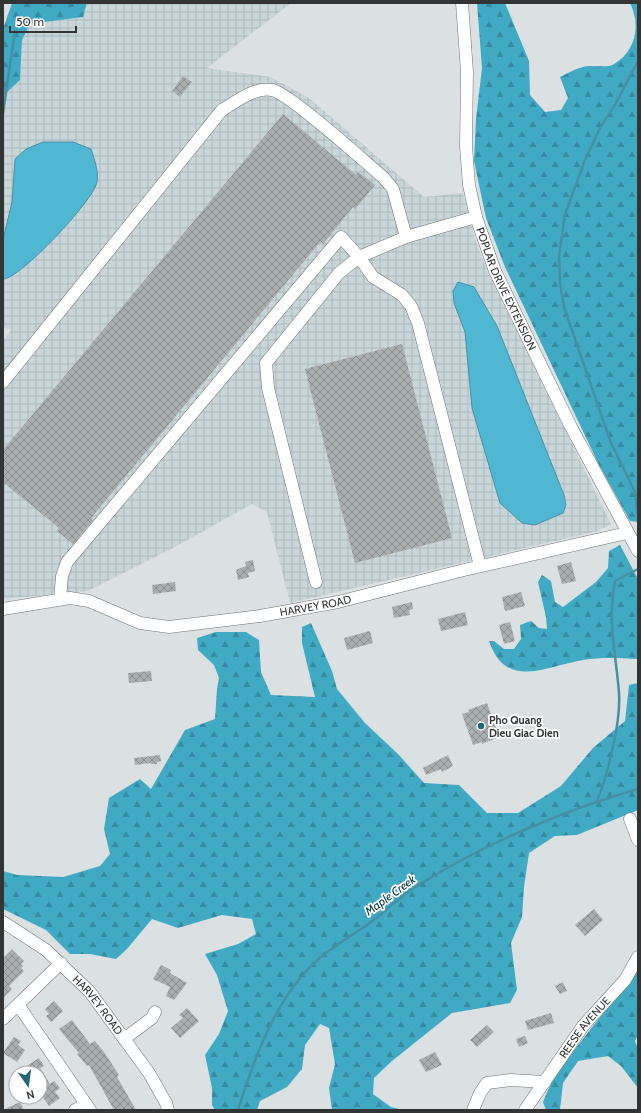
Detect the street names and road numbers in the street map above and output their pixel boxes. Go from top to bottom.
street label: POPLAR DRIVE EXTENSION [473,225,539,353]
street label: HARVEY ROAD [279,592,353,619]
street label: HARVEY ROAD [70,972,126,1037]
street label: REESE AVENUE [556,994,613,1061]

